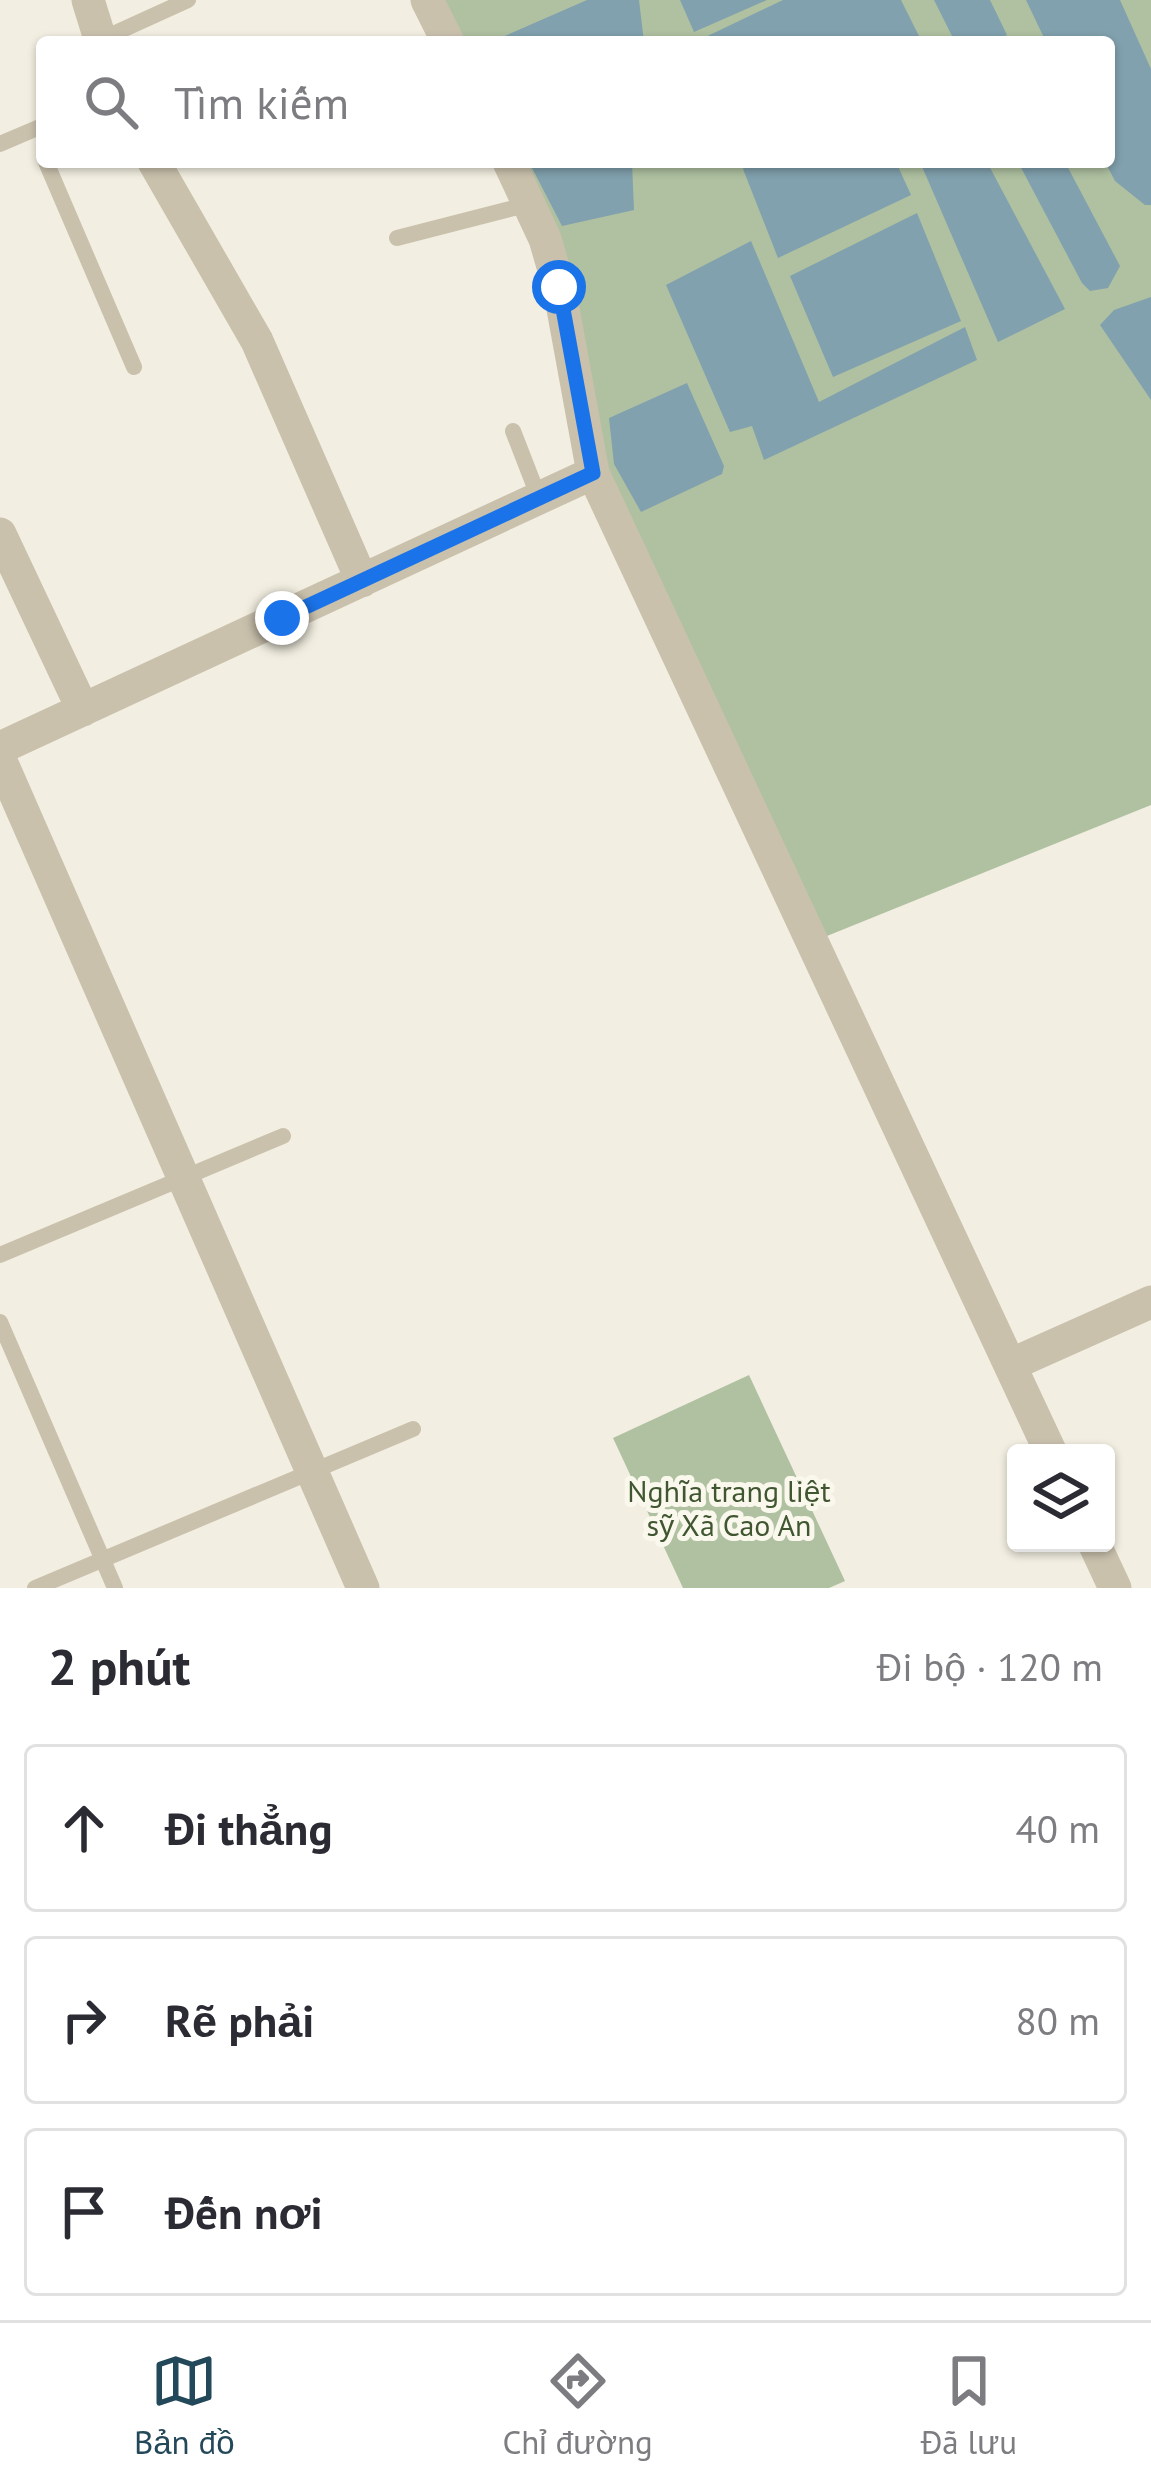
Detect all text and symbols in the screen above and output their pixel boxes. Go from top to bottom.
search box [36,36,1115,168]
icon: search [78,69,144,135]
text: Tìm kiếm [174,73,349,131]
route start [532,260,586,314]
route end [255,591,309,645]
map controls [1007,1444,1115,1552]
button: layers [1007,1444,1115,1552]
park label: Nghĩa trang liệt sỹ Xã Cao An [627,1471,831,1544]
text: 2 phút [48,1633,190,1699]
text: Đi bộ · 120 m [877,1641,1103,1692]
icon: ahead [51,1795,117,1861]
text: Đi thẳng [165,1799,333,1857]
text: 40 m [1015,1803,1100,1854]
icon: right [51,1987,117,2053]
text: Rẽ phải [165,1991,314,2049]
text: 80 m [1015,1995,1100,2046]
icon: arrive [51,2179,117,2245]
text: Đến nơi [165,2183,323,2241]
tab: Bản đồ [134,2348,235,2463]
tab: Chỉ đường [502,2348,653,2463]
tab: Đã lưu [921,2348,1017,2463]

